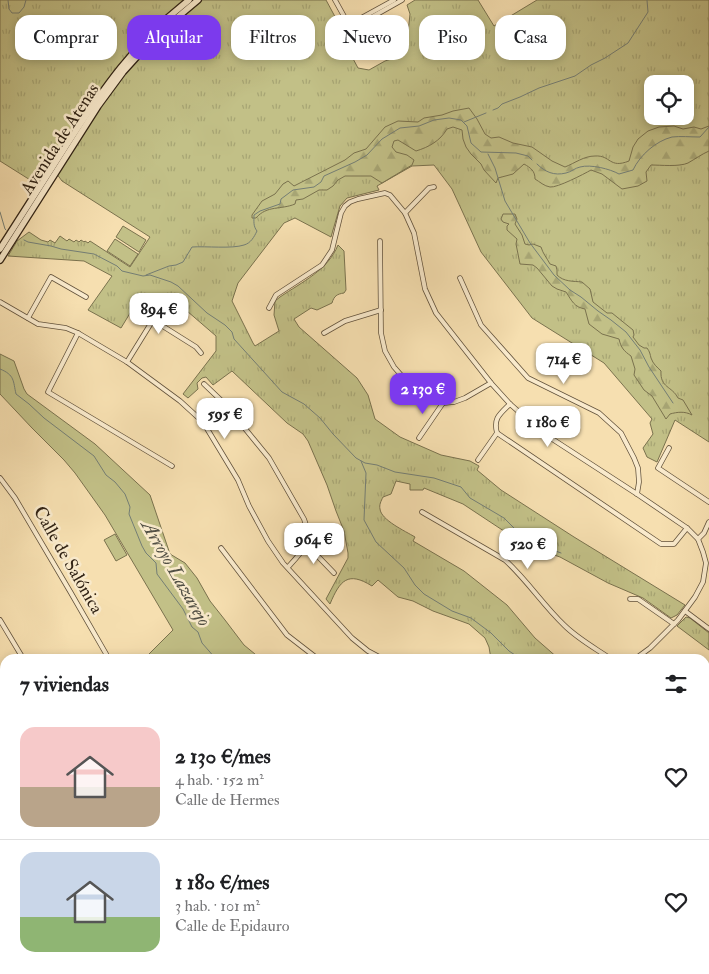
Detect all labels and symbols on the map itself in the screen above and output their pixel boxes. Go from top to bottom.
street label: Avenida de Atenas [15,79,104,200]
pin: 894 € [124,292,194,335]
pin: 714 € [529,342,599,385]
pin: 2 130 € [377,372,469,415]
pin: 595 € [190,398,260,440]
pin: 1 180 € [502,406,594,448]
street label: Calle de Salónica [28,502,108,618]
water label: Arroyo Lazarejo [135,514,216,631]
pin: 964 € [279,522,349,565]
pin: 520 € [493,528,563,570]

